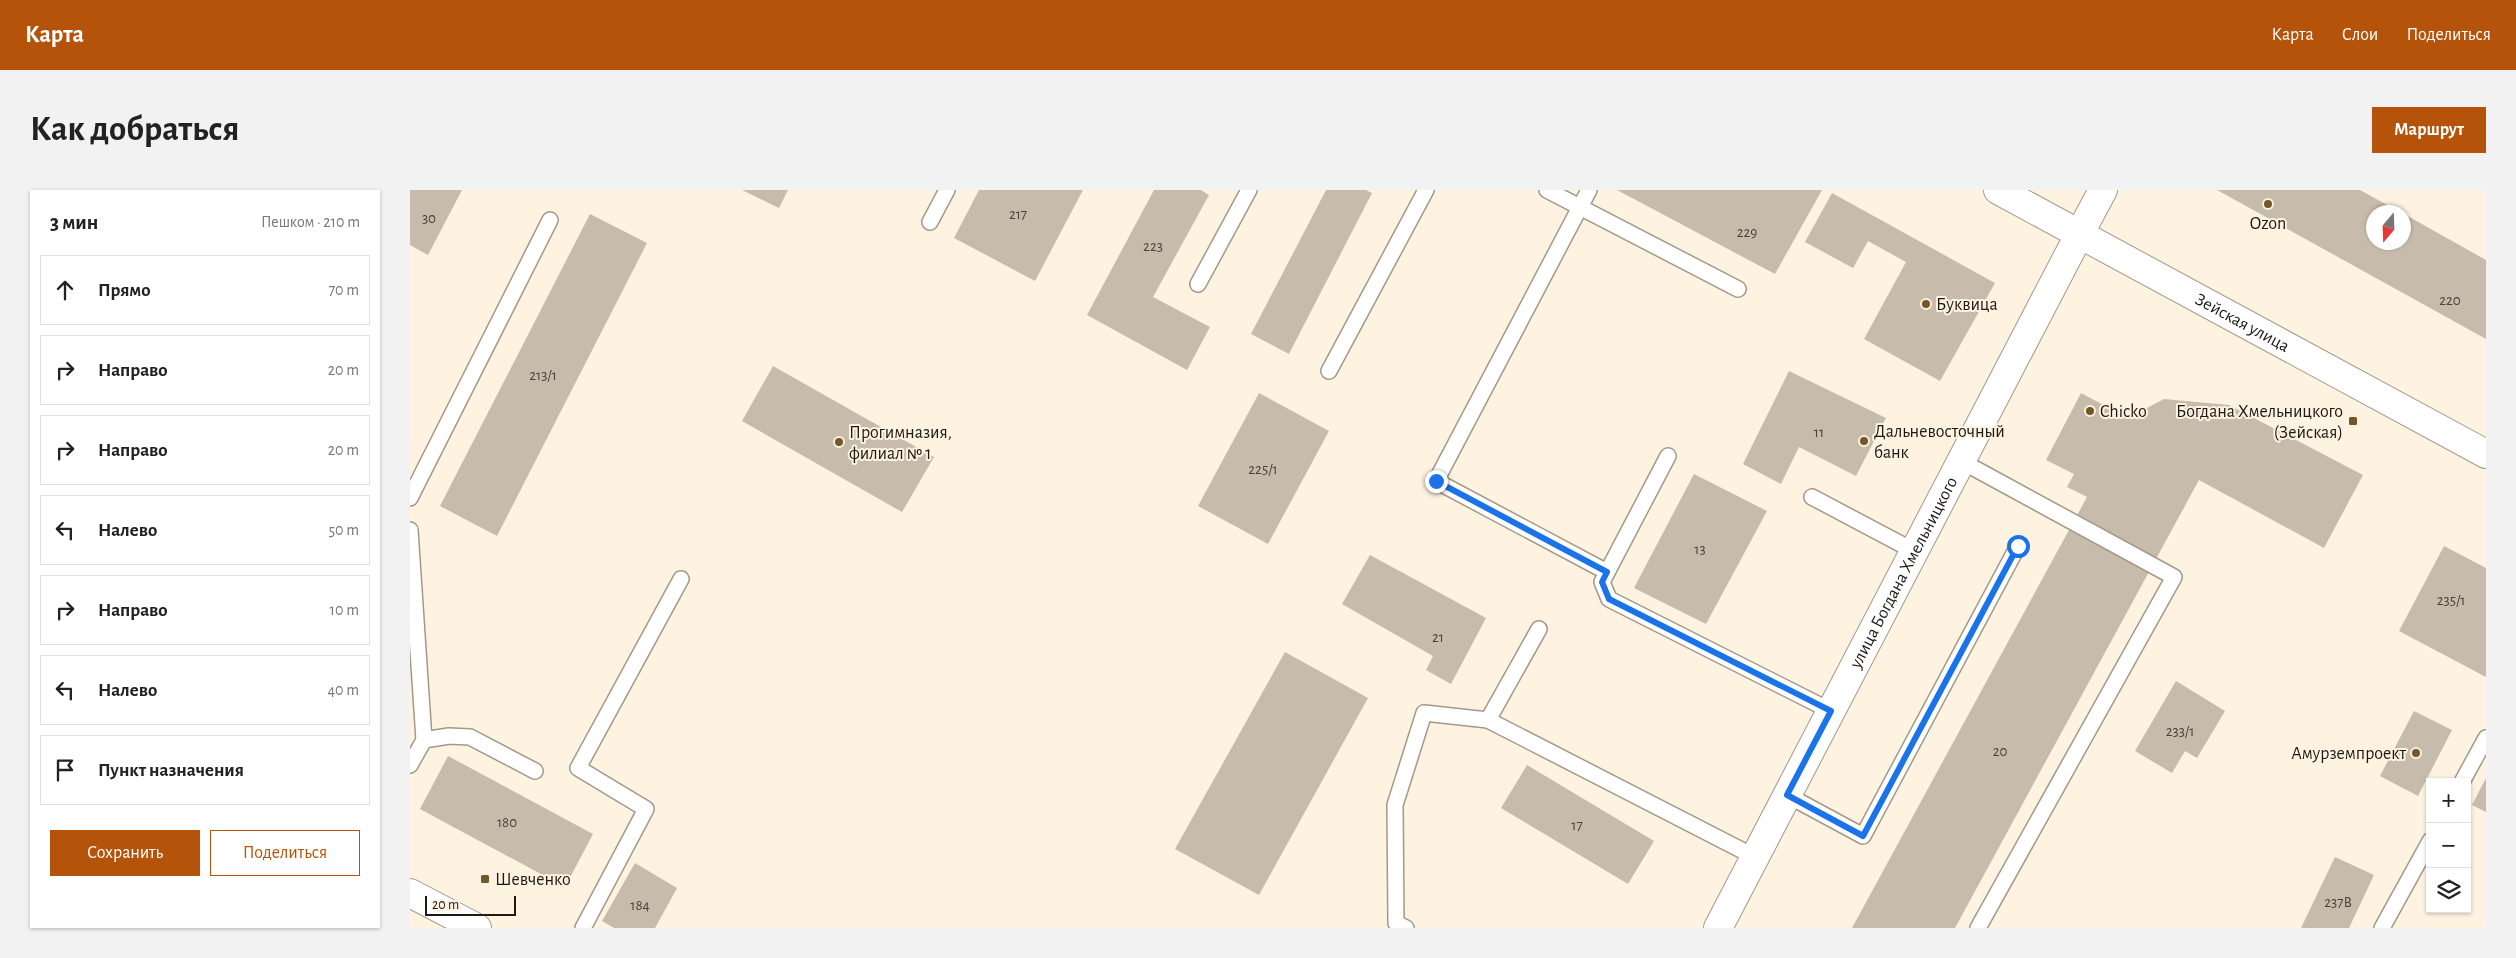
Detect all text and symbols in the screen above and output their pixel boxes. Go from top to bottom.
text: Карта [25,23,84,47]
text: Карта [2272,26,2314,44]
text: Слои [2342,26,2378,44]
text: Поделиться [2406,26,2491,44]
button: Маршрут [2372,107,2486,153]
text: Как добраться [30,112,239,147]
marker: Ozon [2262,198,2274,210]
north arrow [2366,205,2411,250]
house number: 217 [1009,207,1027,222]
house number: 30 [422,211,436,226]
text: 3 мин [50,212,98,233]
text: Пешком · 210 m [261,214,360,230]
place label: Ozon [2250,215,2286,233]
house number: 229 [1737,225,1757,240]
house number: 223 [1143,239,1163,254]
icon: ahead [51,276,79,304]
text: Прямо [98,281,151,300]
text: 70 m [328,282,359,298]
street label: Зейская улица [2192,290,2292,356]
house number: 220 [2439,293,2461,308]
place label: Буквица [1936,296,1998,314]
marker: Буквица [1920,298,1932,310]
icon: right [51,356,79,384]
text: Направо [98,361,168,380]
text: 20 m [328,362,359,378]
house number: 213/1 [529,368,557,383]
place label: Chicko [2100,403,2147,421]
place label: Богдана Хмельницкого (Зейская) [2176,403,2343,442]
marker: Chicko [2084,405,2096,417]
marker: Богдана Хмельницкого (Зейская) [2347,415,2359,427]
place label: Дальневосточный банк [1874,423,2005,462]
place label: Прогимназия, филиал № 1 [849,424,952,463]
house number: 11 [1814,425,1824,440]
marker: Дальневосточный банк [1858,435,1870,447]
icon: right [51,436,79,464]
marker: Прогимназия, филиал № 1 [833,436,845,448]
text: Направо [98,441,168,460]
text: 20 m [328,442,359,458]
house number: 225/1 [1248,462,1278,477]
route end [1425,470,1448,493]
street label: улица Богдана Хмельницкого [1846,474,1961,672]
icon: left [51,516,79,544]
text: Налево [98,521,157,540]
text: 50 m [328,522,359,538]
route start [2007,535,2030,558]
house number: 13 [1694,542,1706,557]
house number: 235/1 [2437,593,2465,608]
icon: right [51,596,79,624]
text: Направо [98,601,168,620]
text: 10 m [330,602,359,618]
house number: 21 [1432,630,1444,645]
icon: left [51,676,79,704]
text: Налево [98,681,157,700]
text: 40 m [327,682,359,698]
house number: 233/1 [2166,724,2194,739]
house number: 20 [1993,744,2007,759]
place label: Амурземпроект [2291,745,2407,763]
marker: Амурземпроект [2410,747,2422,759]
icon: arrive [51,756,79,784]
text: Пункт назначения [98,761,244,780]
map controls [2426,778,2471,913]
button: + [2426,778,2471,823]
house number: 180 [497,815,517,830]
house number: 17 [1571,818,1583,833]
button: − [2426,823,2471,868]
button: Сохранить [50,830,200,876]
button: Поделиться [210,830,360,876]
button: layers [2426,868,2471,913]
place label: Шевченко [495,871,571,889]
marker: Шевченко [479,873,491,885]
scale bar [425,893,516,916]
house number: 237В [2324,895,2352,910]
text: 20 m [432,898,459,912]
house number: 184 [630,898,650,913]

